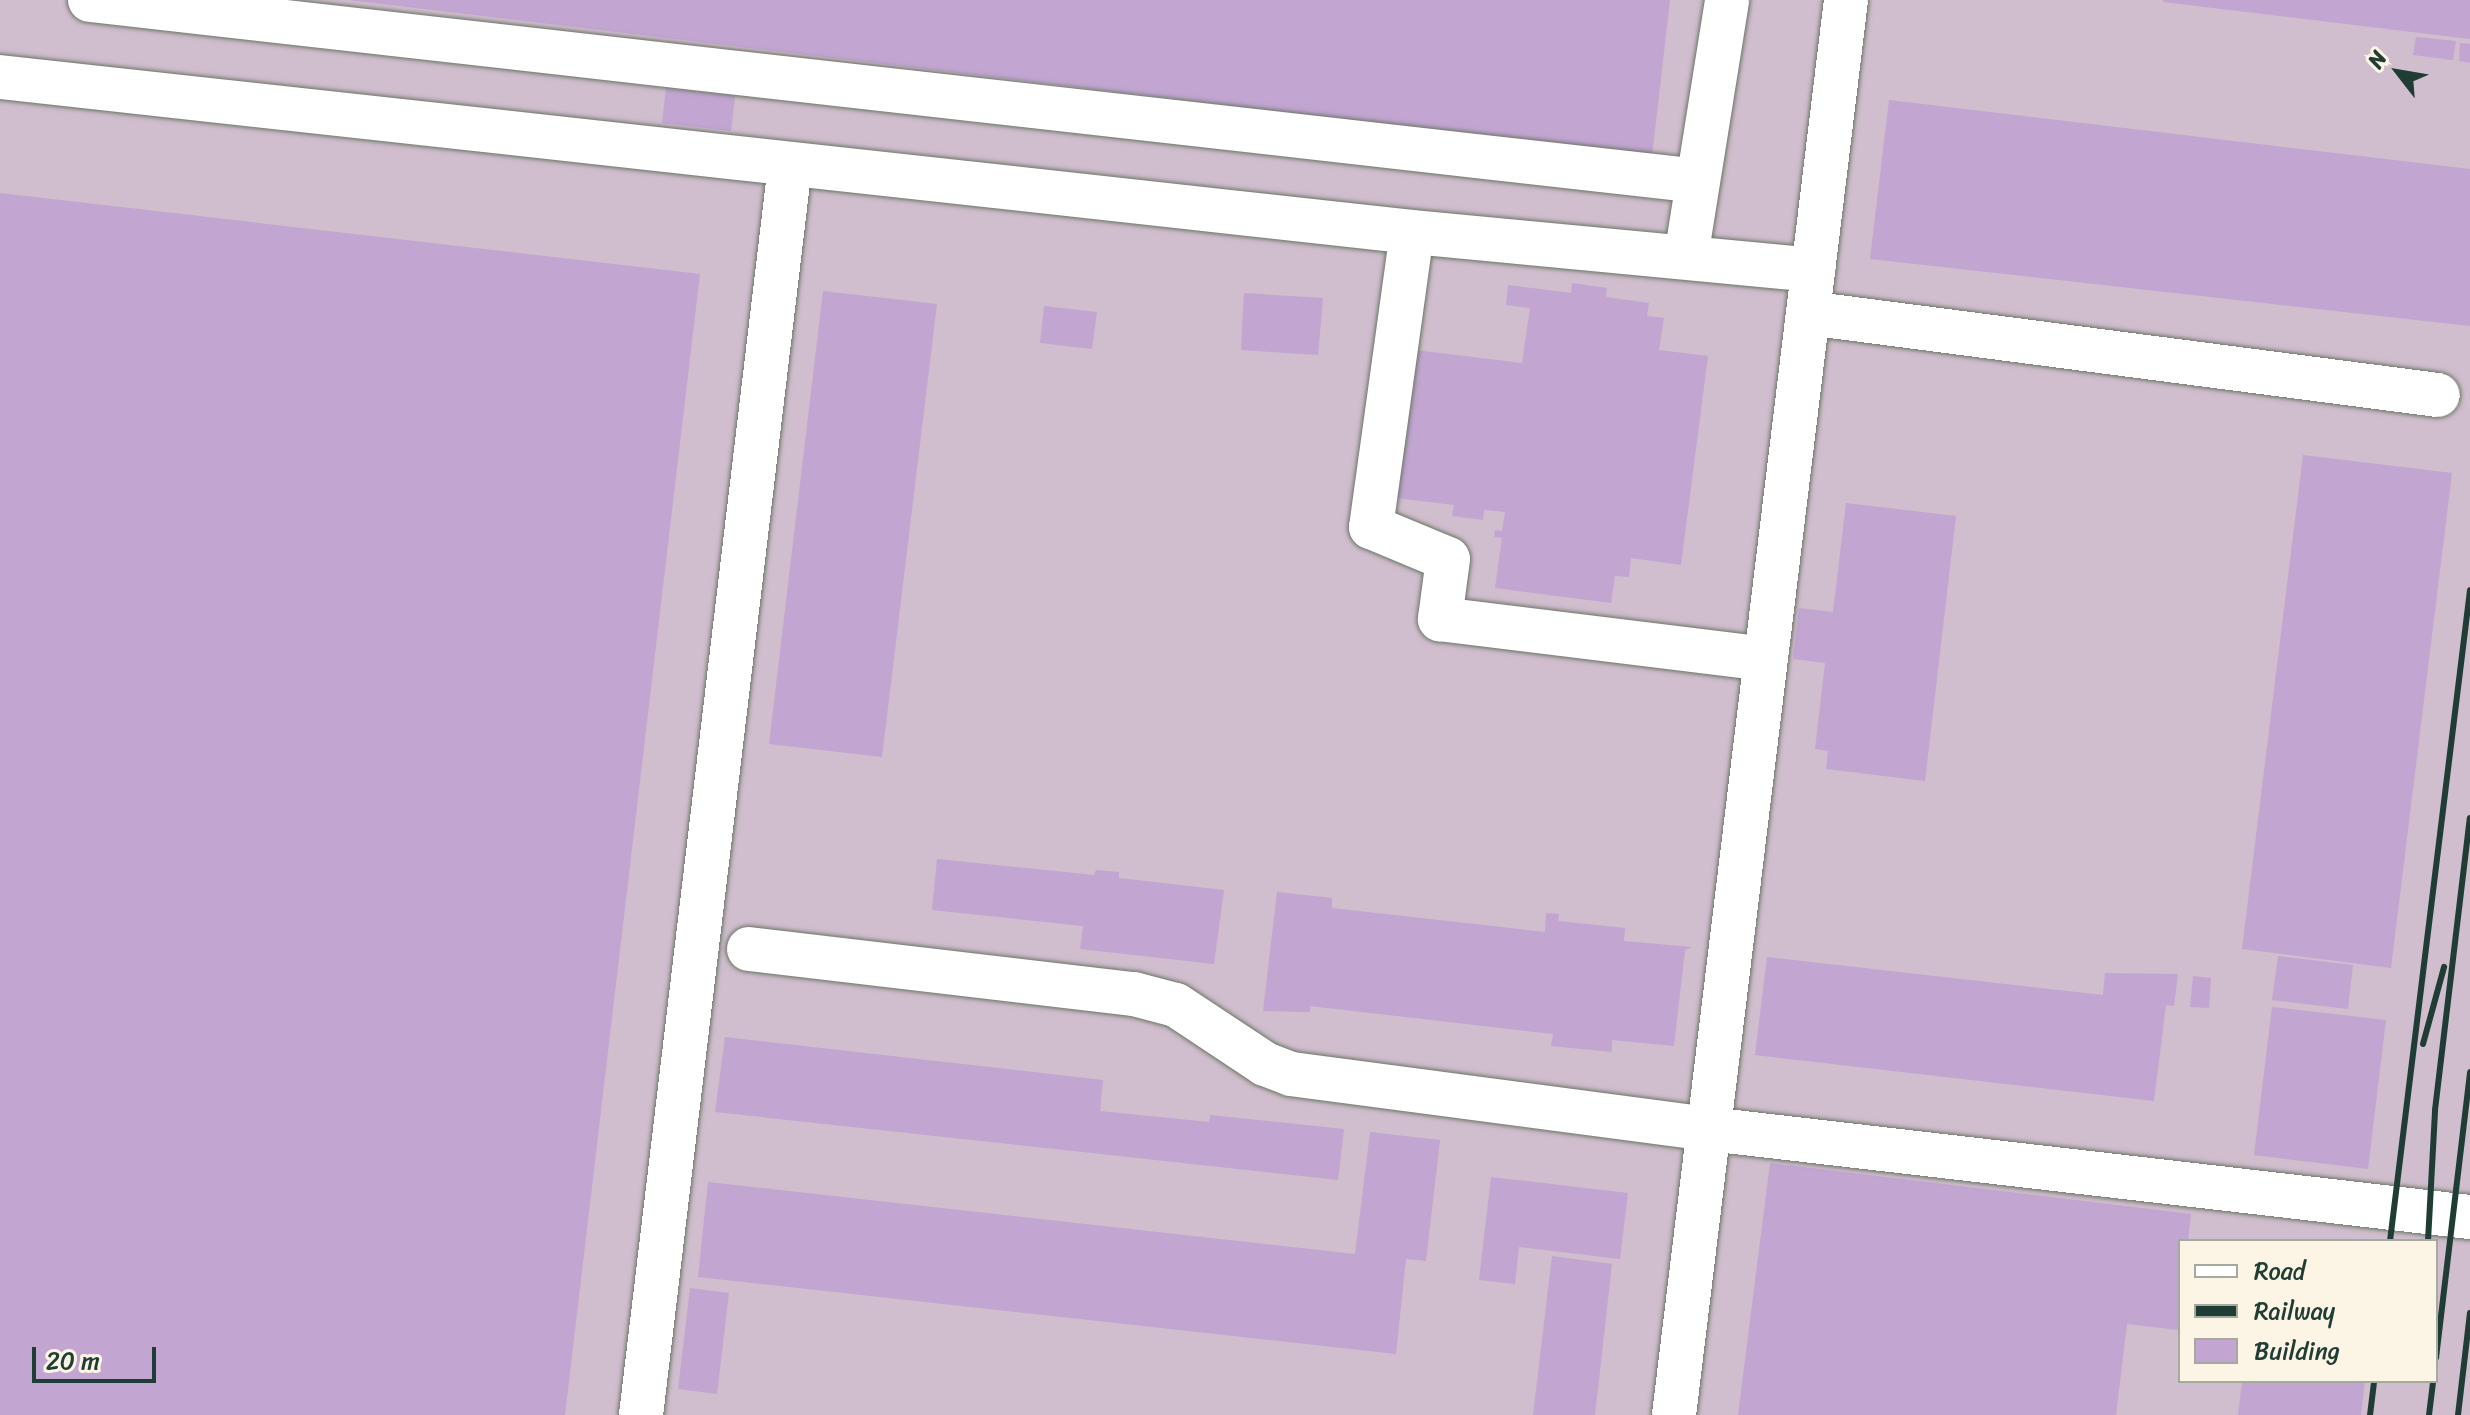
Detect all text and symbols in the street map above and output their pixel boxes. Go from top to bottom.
north arrow [2358,32,2438,112]
text: N [2356,43,2398,76]
legend [2178,1239,2438,1383]
text: Road [2254,1250,2305,1292]
text: Railway [2254,1290,2335,1332]
text: Building [2254,1330,2340,1372]
scale bar [36,1331,160,1381]
text: 20 m [46,1340,100,1382]

